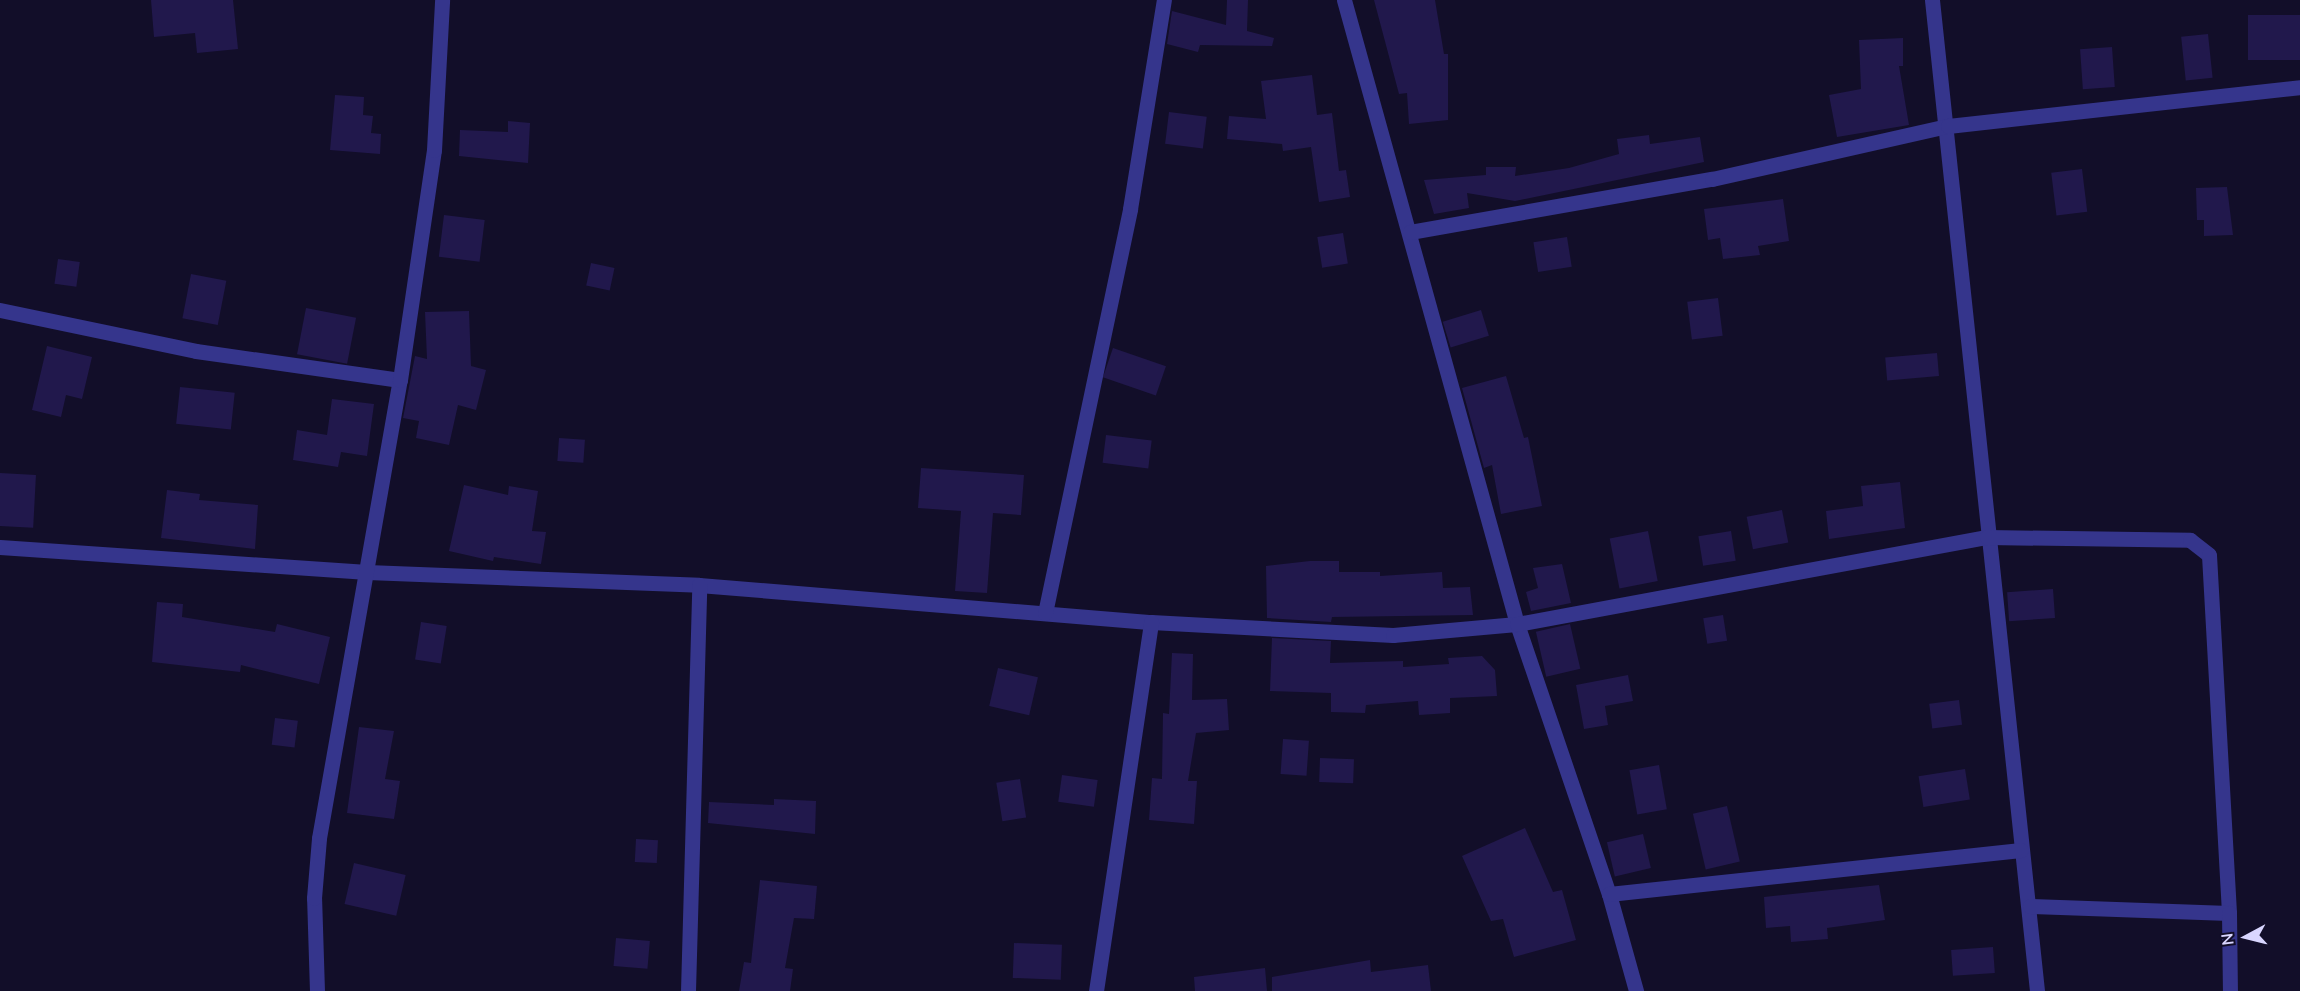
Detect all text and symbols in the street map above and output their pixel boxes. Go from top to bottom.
north arrow [2216,907,2276,967]
text: N [2216,932,2240,946]

